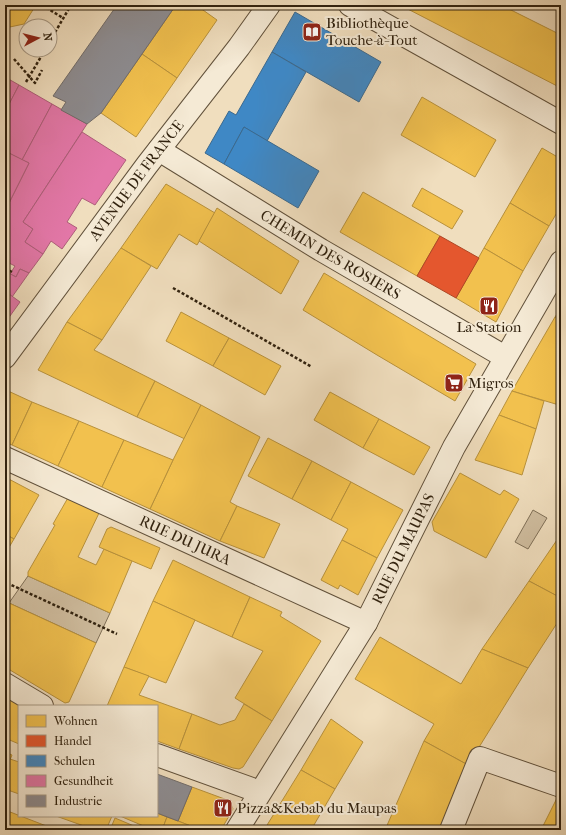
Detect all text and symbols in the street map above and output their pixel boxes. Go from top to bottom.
place label: Bibliothèque Touche-à-Tout [326,14,418,49]
north arrow [18,18,58,58]
library icon: Bibliothèque Touche-à-Tout [301,21,323,43]
text: N [40,32,54,42]
street label: AVENUE DE FRANCE [85,117,187,245]
street label: CHEMIN DES ROSIERS [257,206,404,304]
restaurant icon: La Station [478,295,500,317]
place label: La Station [456,318,522,336]
supermarket icon: Migros [443,372,465,394]
place label: Migros [468,374,514,392]
street label: RUE DU MAUPAS [368,490,438,607]
street label: RUE DU JURA [137,512,234,569]
legend [18,705,158,817]
text: Wohnen [53,714,98,728]
text: Handel [54,734,92,748]
text: Schulen [54,754,95,768]
text: Gesundheit [54,774,114,788]
text: Industrie [54,794,102,808]
restaurant icon: Pizza&Kebab du Maupas [212,797,234,819]
place label: Pizza&Kebab du Maupas [237,799,397,817]

